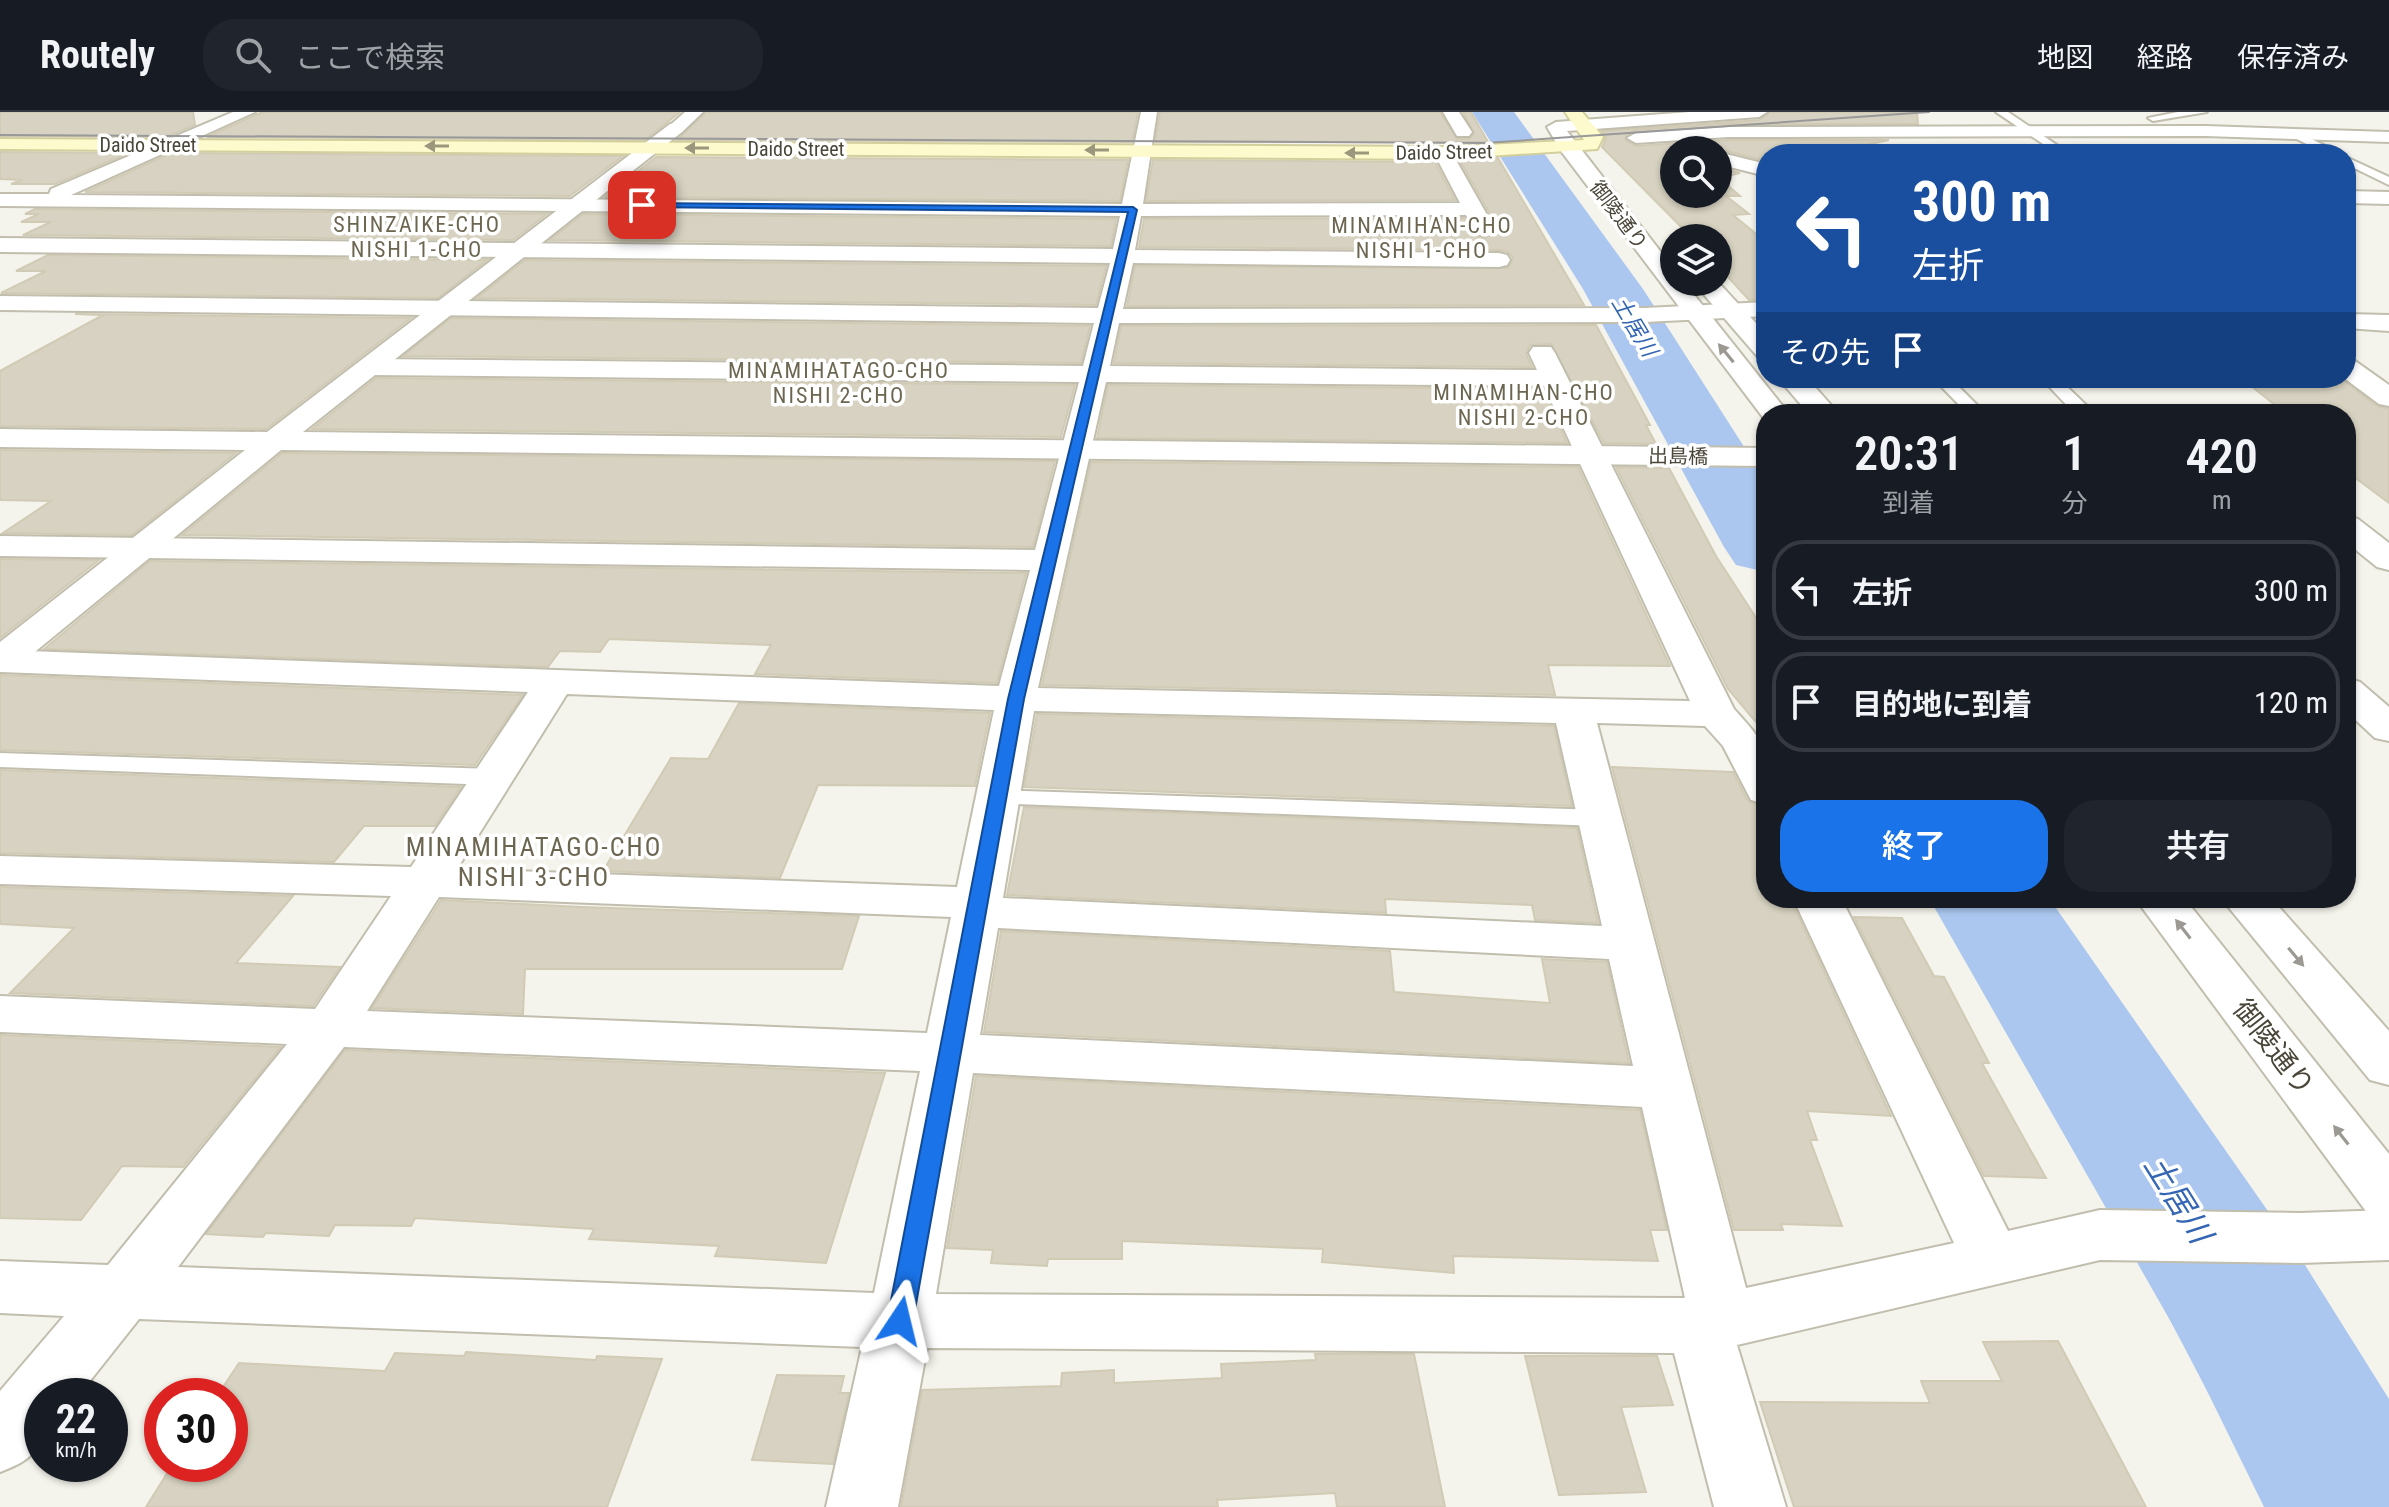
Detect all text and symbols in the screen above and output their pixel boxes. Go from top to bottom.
search box [203,19,763,91]
text: Routely [40,33,155,77]
icon: search [231,33,275,77]
text: ここで検索 [295,40,445,75]
text: 地図 [2037,41,2093,74]
text: 経路 [2137,41,2193,74]
text: 保存済み [2237,41,2349,74]
street label: Daido Street [99,133,197,157]
map controls [1660,136,1732,296]
button: search [1660,136,1732,208]
street label: Daido Street [747,137,845,161]
street label: Daido Street [1395,139,1493,165]
one-way arrow [424,140,449,153]
one-way arrow [684,142,709,154]
one-way arrow [1084,144,1109,157]
one-way arrow [1344,147,1369,159]
text: 300 m [1912,169,2051,235]
pin [608,171,676,239]
street label: 御陵通り [1585,176,1653,254]
icon: left [1780,176,1884,280]
icon: arrive [620,183,664,227]
district label: SHINZAIKE-CHO NISHI 1-CHO [333,212,501,262]
district label: MINAMIHAN-CHO NISHI 1-CHO [1331,213,1513,263]
button: layers [1660,224,1732,296]
text: 左折 [1912,245,1984,287]
water label: 土居川 [1607,292,1663,363]
icon: arrive [1886,328,1930,372]
text: その先 [1780,335,1870,370]
one-way arrow [1718,343,1735,363]
district label: MINAMIHATAGO-CHO NISHI 2-CHO [728,358,950,408]
district label: MINAMIHAN-CHO NISHI 2-CHO [1433,380,1615,430]
text: 20:31 [1854,425,1963,482]
text: 1 [2062,425,2086,482]
text: 420 [2186,428,2258,485]
street label: 出島橋 [1648,443,1708,469]
text: m [2212,485,2232,515]
text: 到着 [1883,488,1935,518]
text: 分 [2061,488,2087,518]
icon: left [1784,568,1828,612]
text: 300 m [2254,573,2328,608]
text: 左折 [1852,575,1912,610]
icon: arrive [1784,680,1828,724]
text: 120 m [2254,685,2328,720]
text: 目的地に到着 [1852,687,2032,722]
button: 終了 [1780,800,2048,892]
button: 共有 [2064,800,2332,892]
district label: MINAMIHATAGO-CHO NISHI 3-CHO [406,832,662,892]
one-way arrow [2175,919,2191,939]
one-way arrow [2287,947,2304,967]
street label: 御陵通り [2226,993,2321,1102]
one-way arrow [2334,1125,2350,1145]
water label: 土居川 [2136,1148,2221,1252]
position arrow [858,1279,942,1363]
speed limit sign: 30 [144,1378,248,1482]
text: 22 [56,1396,96,1443]
text: km/h [55,1438,97,1462]

